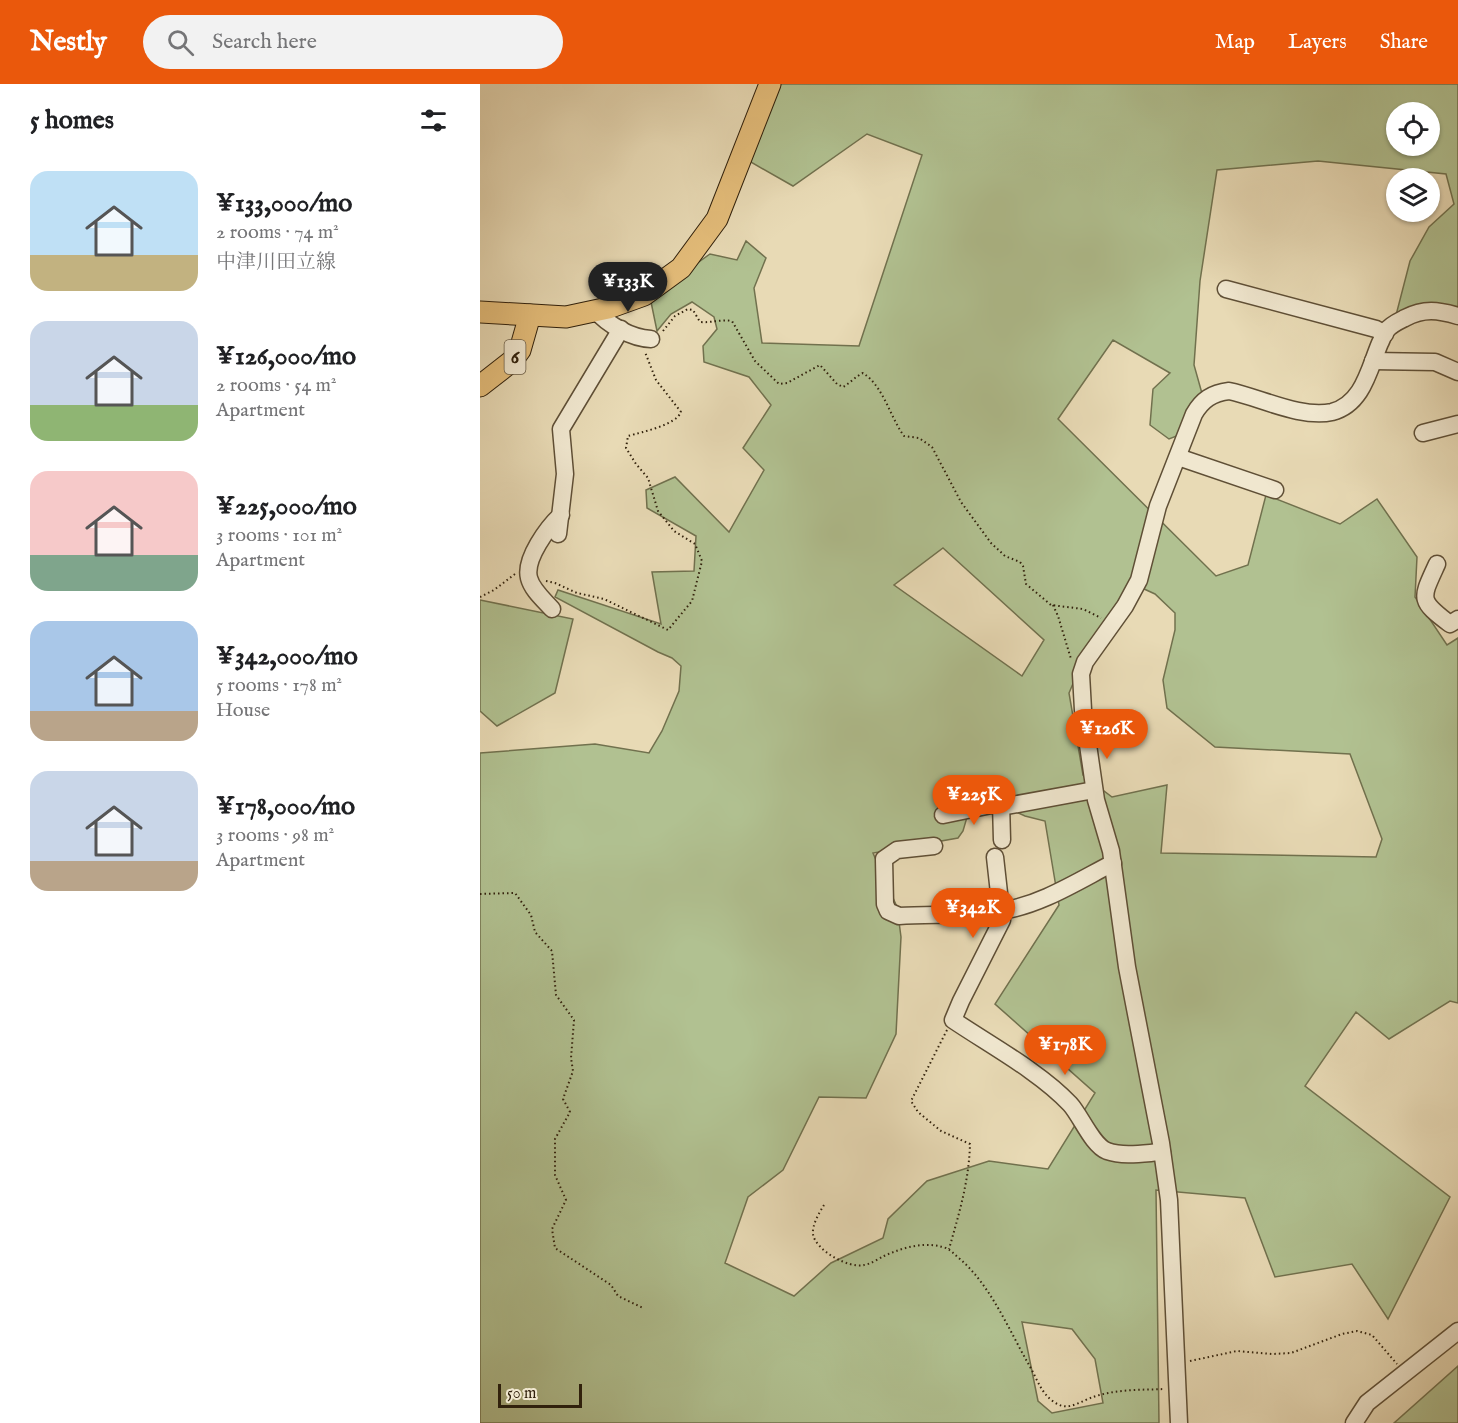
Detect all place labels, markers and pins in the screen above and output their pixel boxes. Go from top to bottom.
pin: ¥133K [586,262,670,313]
pin: ¥126K [1065,709,1149,760]
pin: ¥225K [932,775,1016,826]
pin: ¥342K [931,888,1015,939]
pin: ¥178K [1023,1025,1107,1076]

